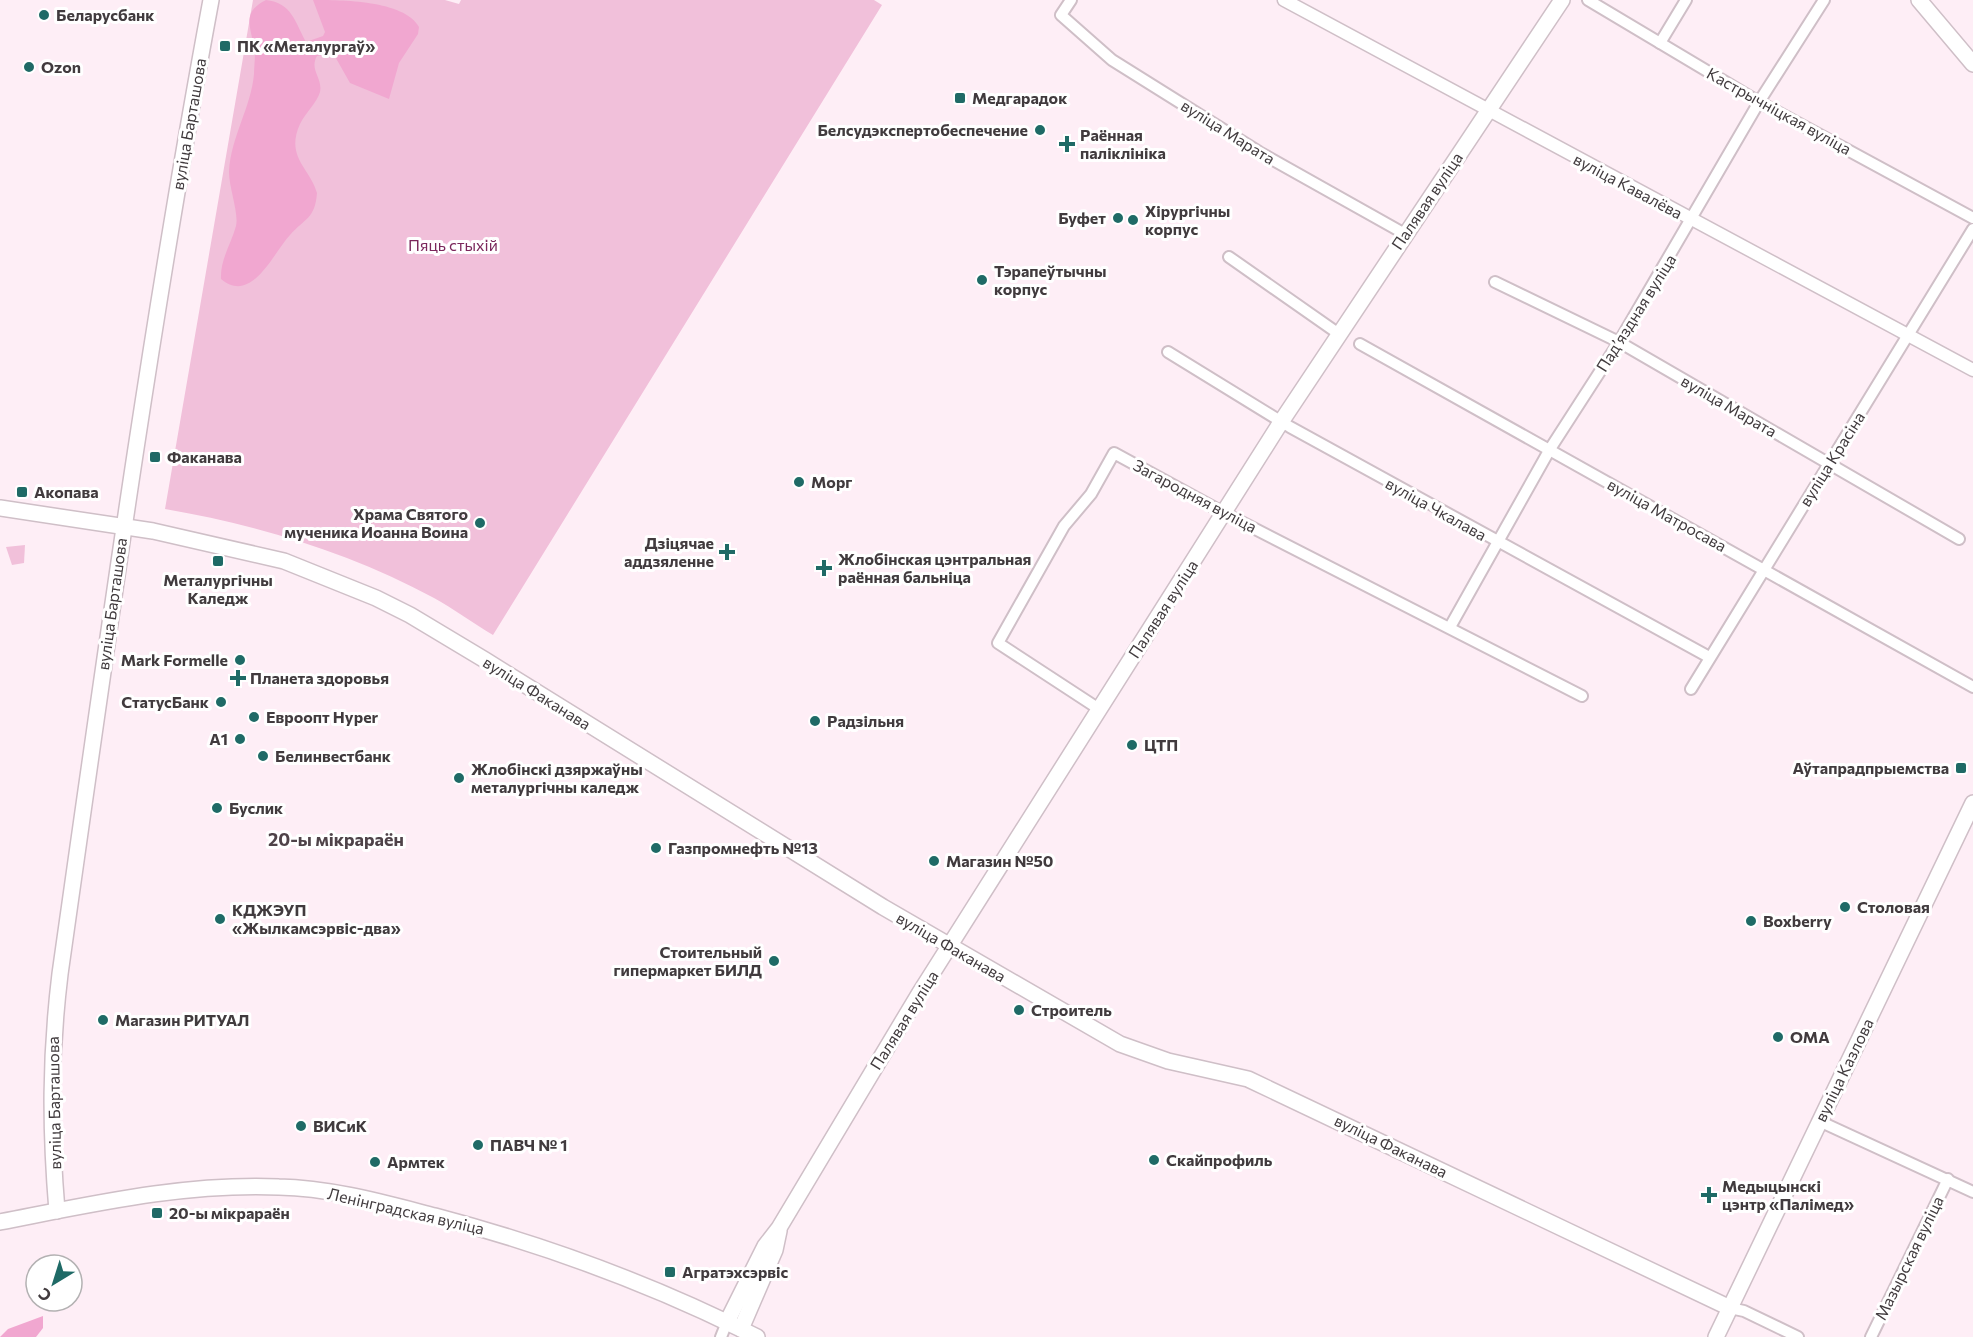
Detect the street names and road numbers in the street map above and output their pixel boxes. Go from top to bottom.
street label: вуліца Барташова [168,57,209,191]
street label: Кастрычніцкая вуліца [1704,63,1855,158]
street label: вуліца Марата [1178,95,1279,168]
street label: Палявая вуліца [1387,148,1466,253]
street label: вуліца Кавалёва [1571,149,1686,222]
street label: Падʼяздная вуліца [1592,251,1679,375]
street label: вуліца Марата [1678,371,1780,441]
street label: вуліца Красіна [1795,408,1868,510]
street label: Загародняя вуліца [1130,455,1260,536]
street label: вуліца Чкалава [1383,473,1490,544]
street label: вуліца Матросава [1604,474,1730,555]
street label: вуліца Барташова [93,537,130,671]
street label: Палявая вуліца [1124,556,1201,661]
street label: вуліца Факанава [480,652,595,733]
street label: вуліца Факанава [893,908,1009,986]
street label: Палявая вуліца [866,967,942,1073]
street label: вуліца Казлова [1810,1015,1877,1125]
street label: вуліца Барташова [43,1036,64,1170]
street label: вуліца Факанава [1332,1110,1451,1181]
street label: Ленінградская вуліца [326,1183,486,1238]
street label: Мазырская вуліца [1870,1193,1947,1323]

